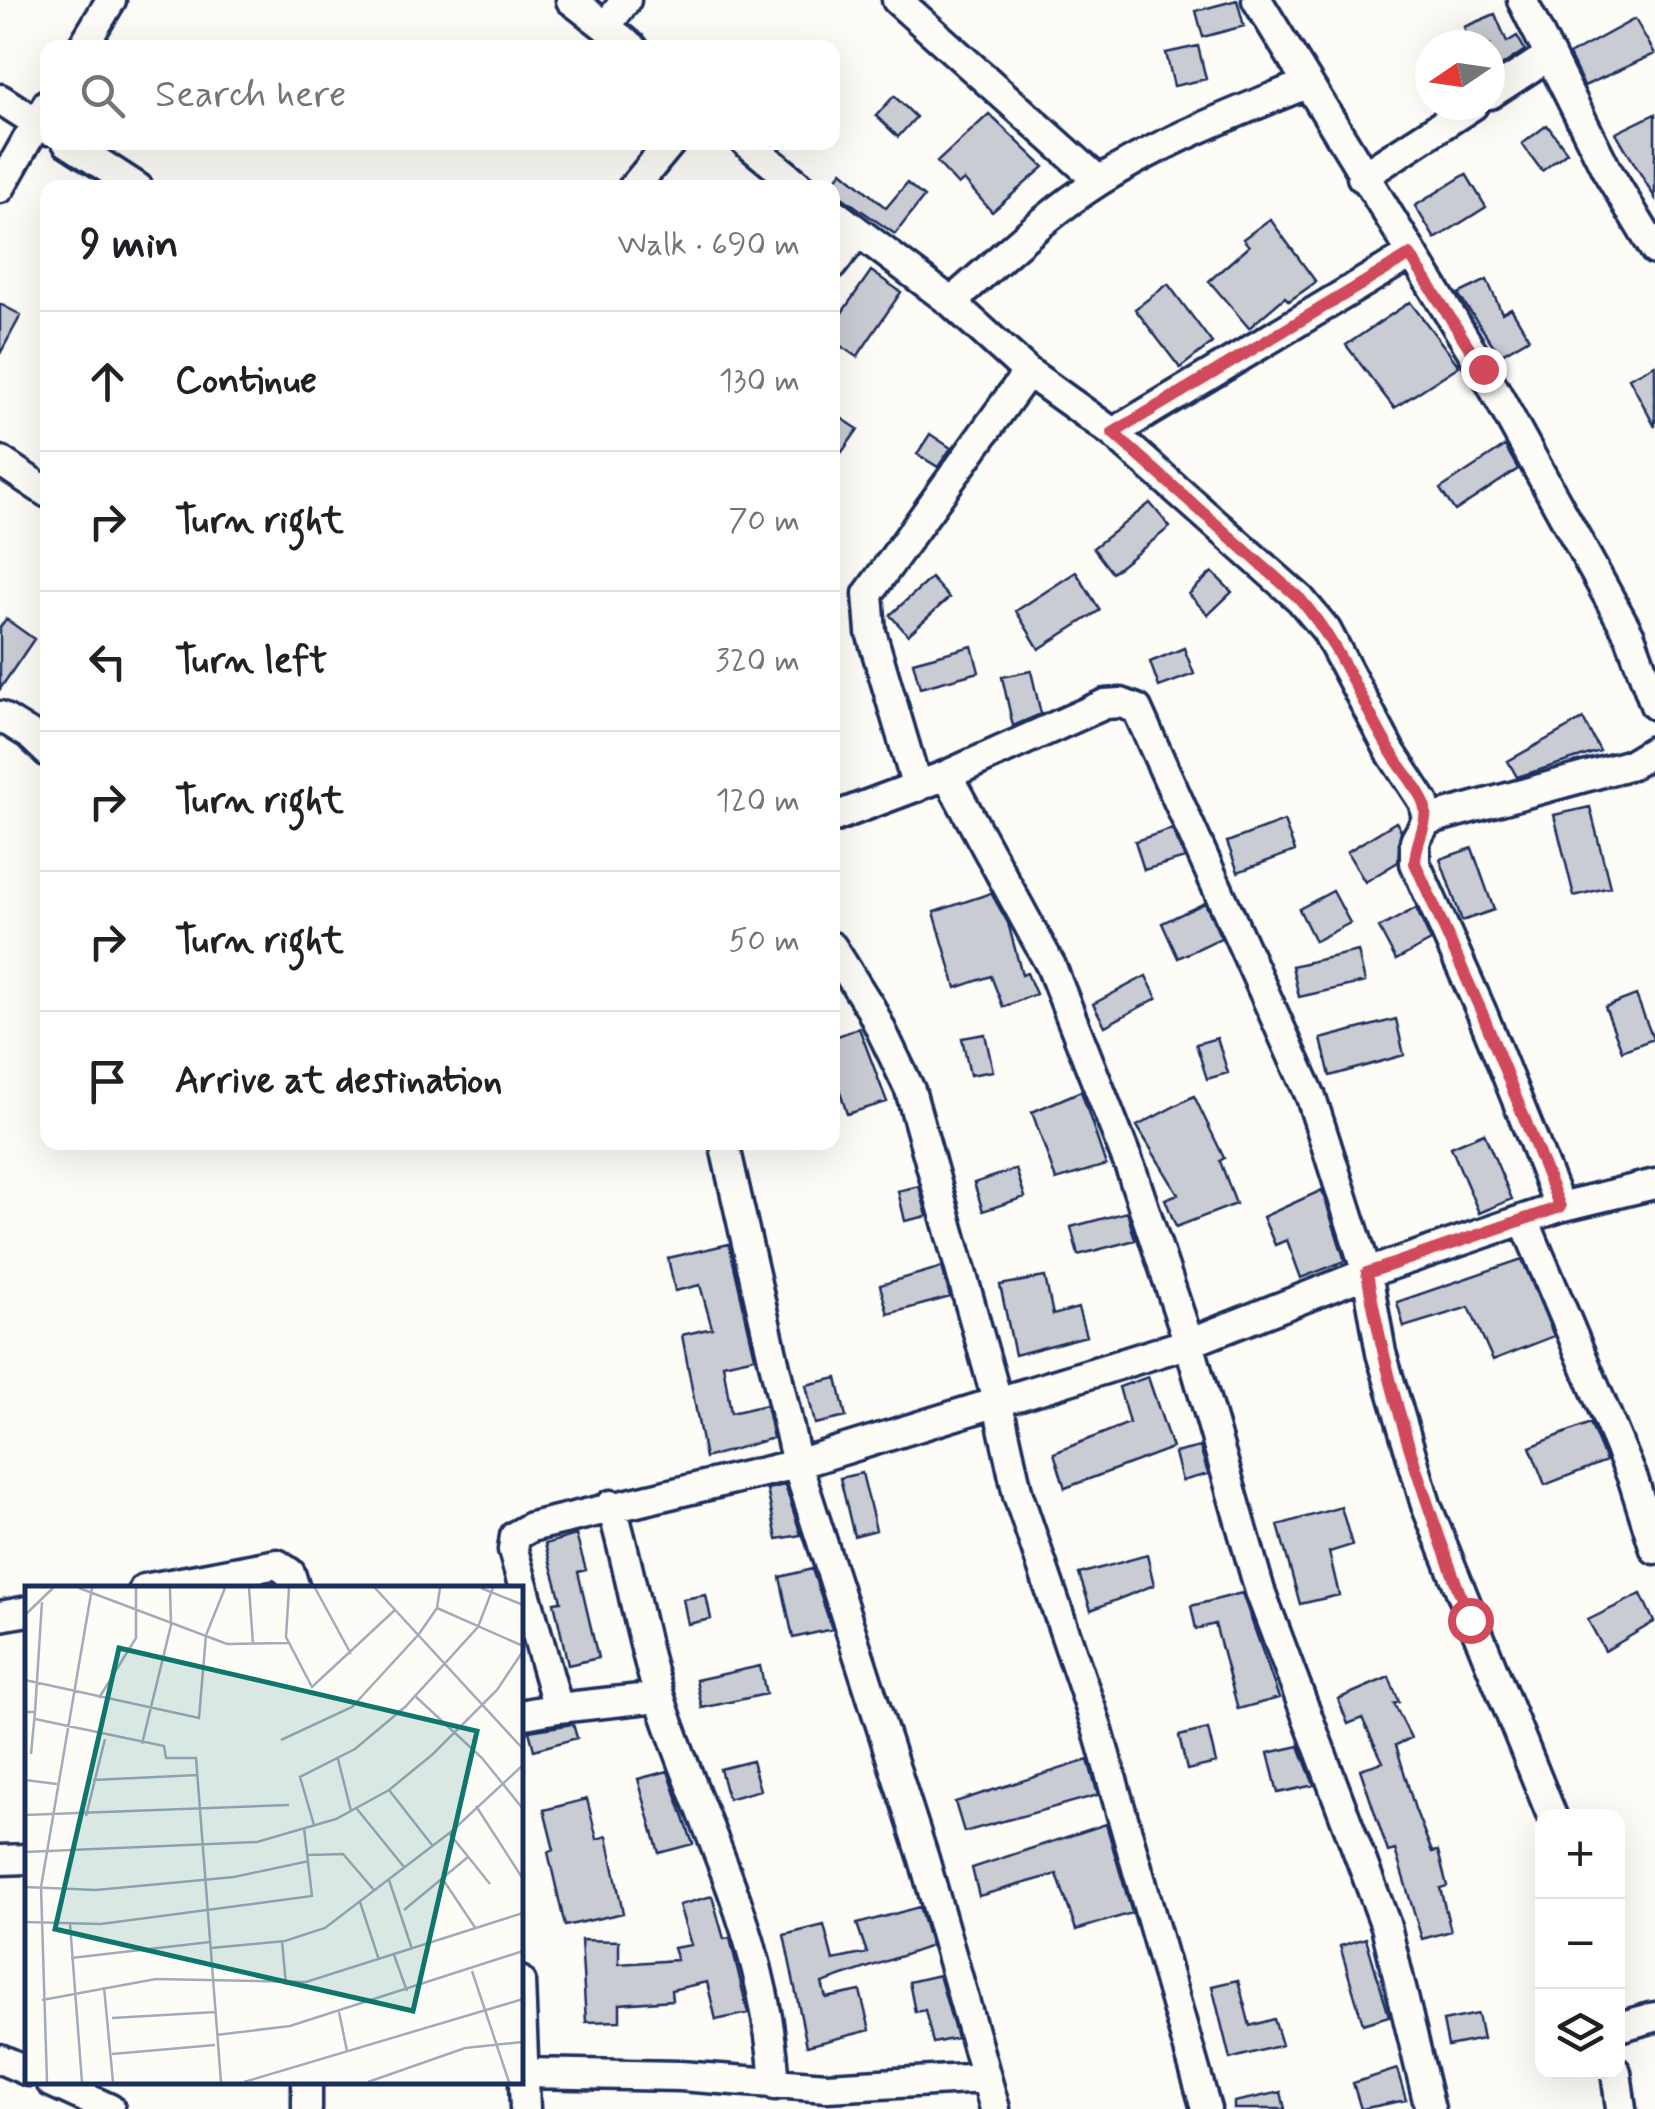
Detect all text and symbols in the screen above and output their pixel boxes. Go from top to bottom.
north arrow [1415,30,1505,120]
search box [40,40,840,150]
icon: search [75,68,130,123]
text: Search here [155,71,346,120]
text: 9 min [80,218,179,273]
text: Walk · 690 m [617,224,800,266]
route end [1461,347,1507,393]
icon: ahead [80,354,135,409]
text: Continue [175,357,317,406]
text: 130 m [719,360,800,402]
icon: right [80,494,135,549]
text: Turn right [175,497,344,546]
text: 70 m [728,500,800,542]
icon: left [80,634,135,689]
text: Turn left [175,637,327,686]
text: 320 m [715,640,800,682]
icon: right [80,774,135,829]
text: Turn right [175,777,344,826]
text: 120 m [715,780,800,822]
icon: right [80,914,135,969]
text: Turn right [175,917,344,966]
text: 50 m [728,920,800,962]
icon: arrive [80,1054,135,1109]
text: Arrive at destination [175,1057,502,1106]
inset map [25,1586,522,2084]
route start [1448,1598,1494,1644]
map controls [1535,1809,1625,2079]
button: + [1535,1809,1625,1899]
button: − [1535,1899,1625,1989]
button: layers [1535,1989,1625,2079]

